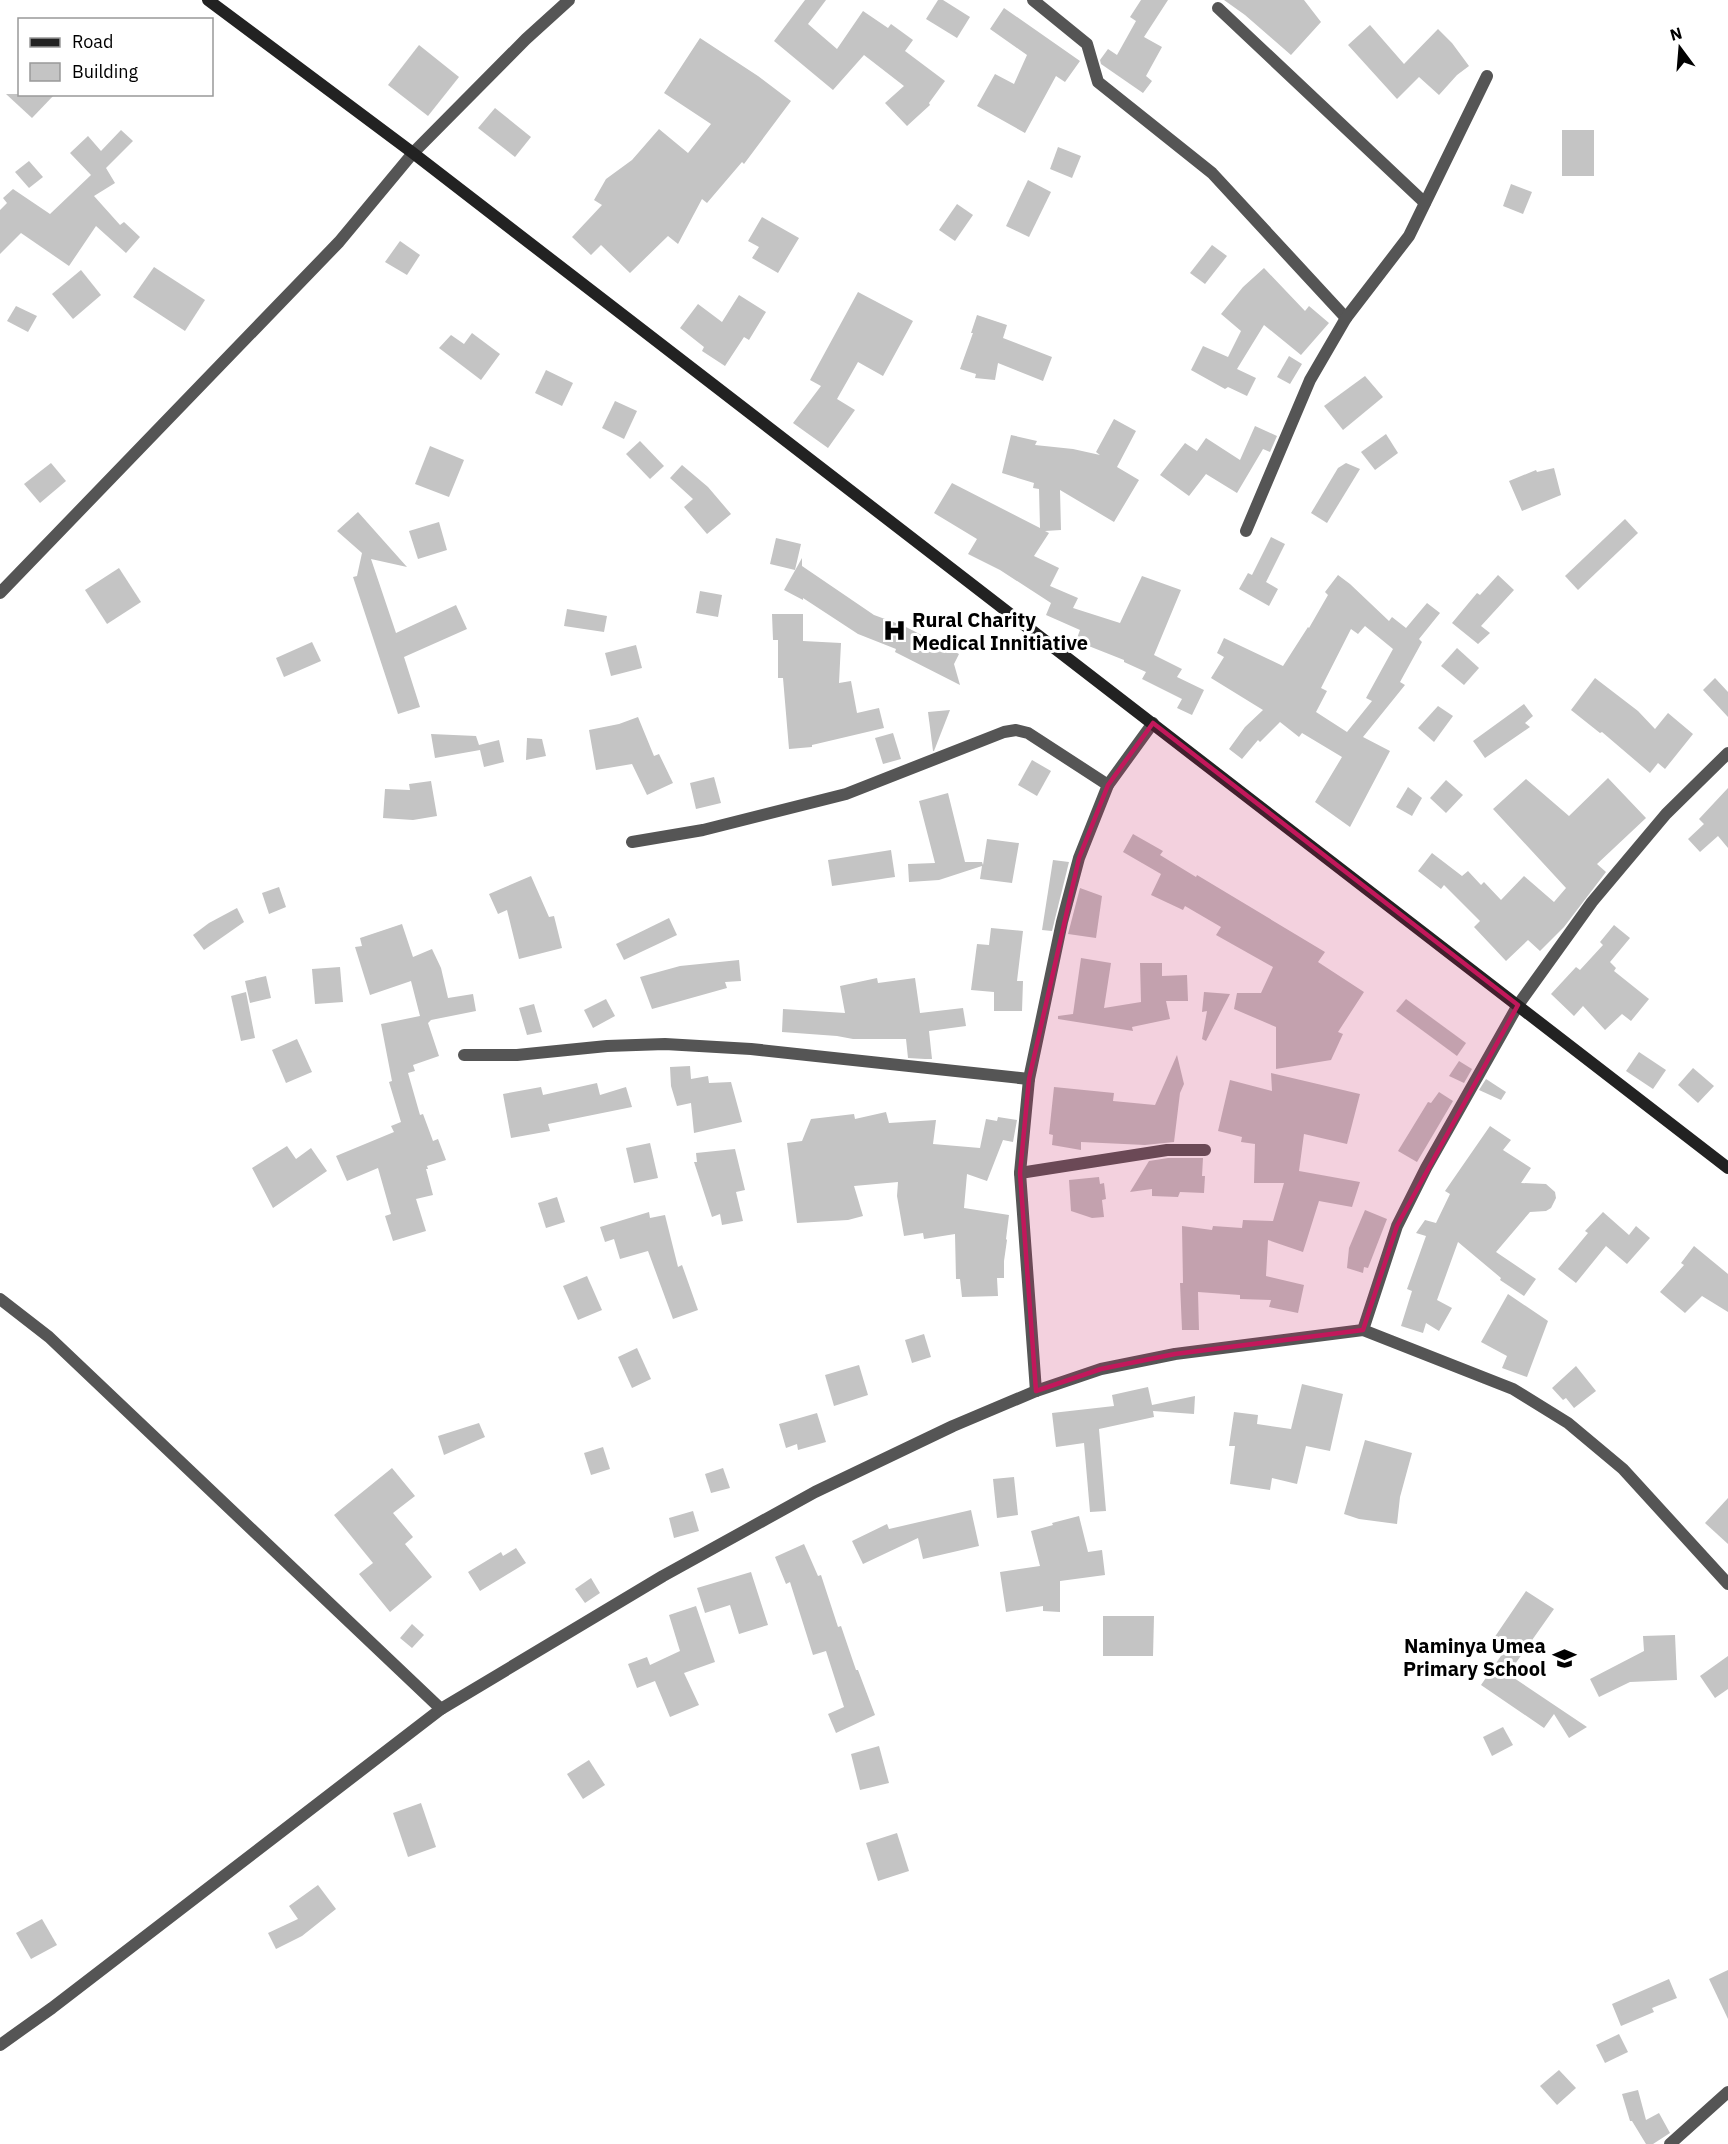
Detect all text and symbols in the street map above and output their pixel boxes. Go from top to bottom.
legend [18,18,213,96]
north arrow [1650,18,1710,78]
text: N [1668,22,1684,45]
text: Road [72,30,113,53]
text: Building [72,60,139,83]
place label: Rural Charity Medical Innitiative [912,606,1088,656]
hospital icon: Rural Charity Medical Innitiative [881,618,907,644]
place label: Naminya Umea Primary School [1403,1632,1546,1682]
school or university icon: Naminya Umea Primary School [1551,1645,1577,1671]

